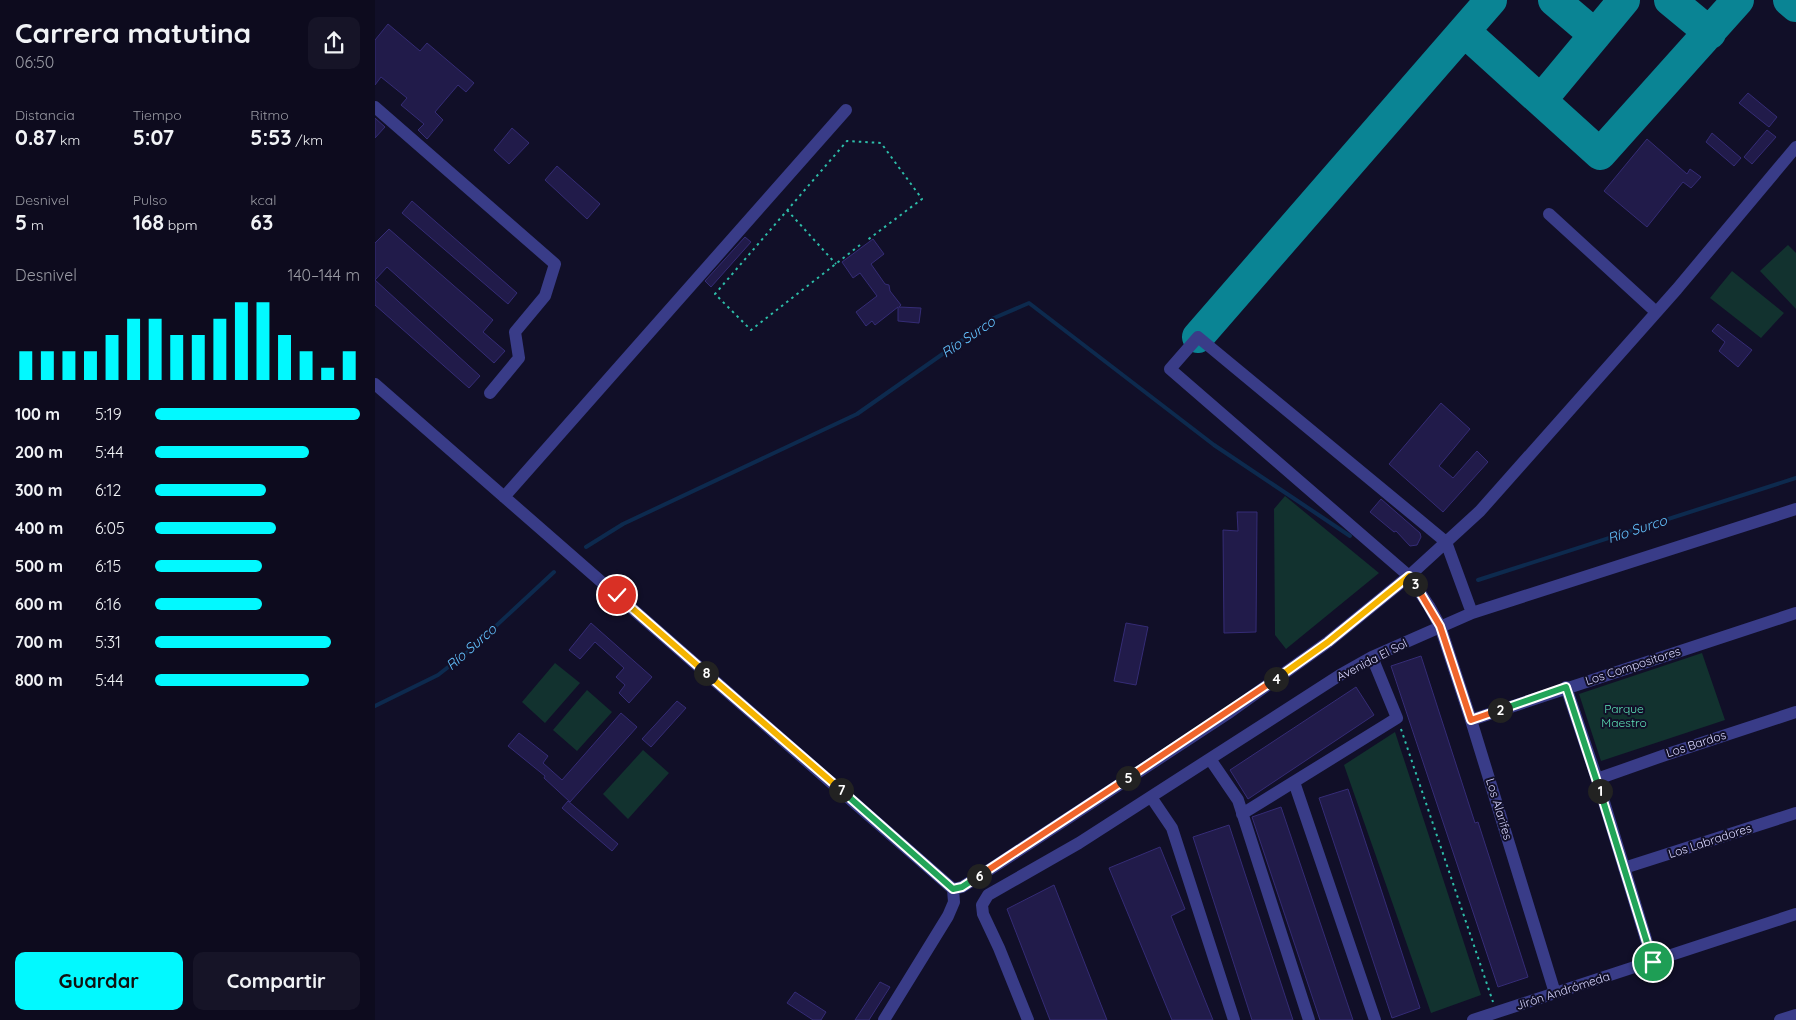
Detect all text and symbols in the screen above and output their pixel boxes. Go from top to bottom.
text: Carrera matutina [15,15,251,50]
button: share [308,17,360,69]
text: 06:50 [15,52,54,72]
text: Distancia [15,106,75,124]
text: Tiempo [133,106,182,124]
text: Ritmo [250,106,289,124]
text: 0.87 [15,124,56,150]
text: 5:07 [133,124,174,150]
text: 5:53 [250,124,292,150]
text: km [56,131,80,149]
text: /km [292,131,323,149]
text: Desnivel [15,191,69,209]
text: Pulso [133,191,167,209]
text: kcal [250,191,276,209]
text: 5 [15,209,27,235]
text: 168 [133,209,164,235]
text: 63 [250,209,273,235]
text: m [27,216,44,234]
text: bpm [164,216,198,234]
text: Desnivel [15,265,77,285]
text: 140–144 m [287,265,360,285]
water label: Río Surco [938,312,999,362]
text: 100 m [15,404,60,424]
text: 5:19 [95,404,122,424]
text: 200 m [15,442,63,462]
text: 5:44 [95,442,124,462]
text: 300 m [15,480,62,500]
text: 6:12 [95,480,121,500]
water label: Río Surco [1605,511,1669,547]
text: 400 m [15,518,63,538]
text: 6:05 [95,518,125,538]
text: 500 m [15,556,63,576]
text: 6:15 [95,556,121,576]
pin: 3 [1403,572,1427,596]
pin [596,574,638,616]
text: 3 [1412,575,1419,593]
icon: check [603,581,631,609]
text: 600 m [15,594,63,614]
text: 6:16 [95,594,121,614]
water label: Río Surco [442,620,500,674]
text: 700 m [15,632,63,652]
text: 5:31 [95,632,121,652]
street label: Avenida El Sol [1334,635,1410,684]
street label: Los Compositores [1583,643,1683,688]
pin: 8 [693,660,719,686]
text: 8 [703,664,710,682]
pin: 4 [1263,666,1289,692]
text: 800 m [15,670,63,690]
text: 5:44 [95,670,124,690]
text: 4 [1272,670,1281,688]
pin: 2 [1487,698,1513,722]
text: 2 [1497,701,1504,719]
park label: Parque Maestro [1601,701,1647,730]
street label: Los Bardos [1664,727,1728,760]
pin: 5 [1115,766,1141,790]
text: 5 [1124,769,1133,787]
street label: Los Alarifes [1483,776,1516,842]
pin: 7 [829,778,853,802]
pin: 1 [1587,778,1613,804]
text: 7 [838,781,845,799]
text: 1 [1598,782,1603,800]
street label: Los Labradores [1666,820,1754,861]
pin: 6 [967,864,991,888]
text: 6 [976,867,983,885]
pin [1632,941,1674,983]
icon: arrive [1639,948,1667,976]
button: Guardar [15,952,183,1010]
button: Compartir [193,952,360,1010]
street label: Jirón Andrómeda [1514,968,1612,1013]

